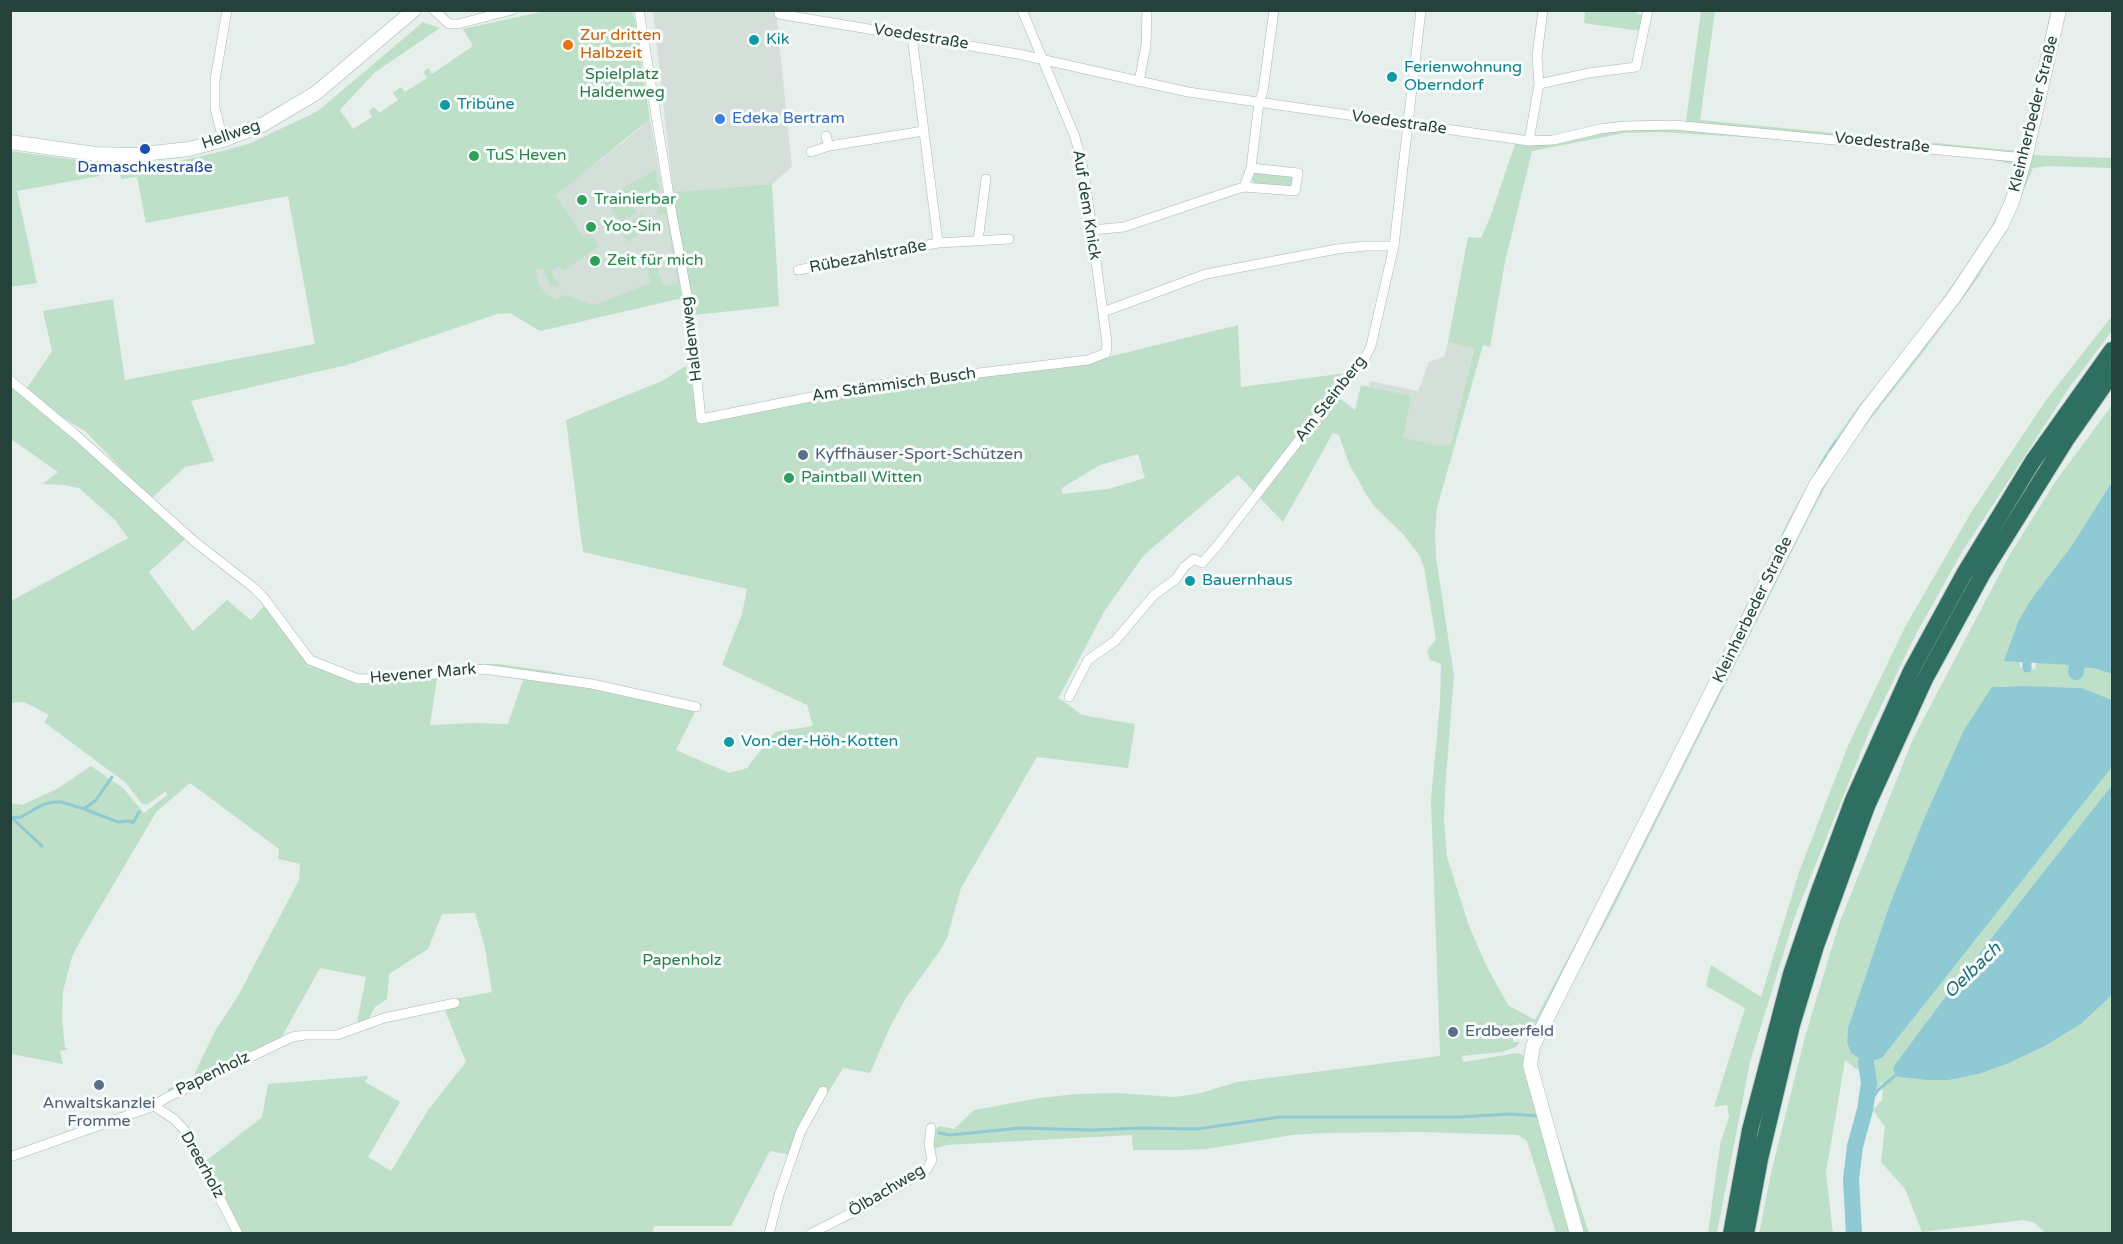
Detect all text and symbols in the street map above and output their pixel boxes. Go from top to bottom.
street label: Voedestraße [872,20,970,54]
place label: Zur dritten Halbzeit [580,26,661,64]
place label: Kik [766,30,789,50]
marker: Kik [747,33,761,47]
street label: Kleinherbeder Straße [2005,34,2063,194]
marker: Zur dritten Halbzeit [561,38,575,52]
place label: Ferienwohnung Oberndorf [1404,58,1522,96]
park label: Spielplatz Haldenweg [579,65,665,103]
marker: Ferienwohnung Oberndorf [1385,70,1399,84]
place label: Tribüne [457,95,515,115]
marker: Tribüne [438,98,452,112]
street label: Voedestraße [1350,107,1448,139]
place label: Edeka Bertram [732,109,845,129]
marker: Edeka Bertram [713,112,727,126]
street label: Hellweg [199,116,263,154]
street label: Voedestraße [1833,128,1931,158]
marker: Damaschkestraße [138,142,152,156]
place label: TuS Heven [486,146,566,166]
street label: Auf dem Knick [1068,148,1104,262]
marker: TuS Heven [467,149,481,163]
place label: Damaschkestraße [77,158,213,178]
place label: Trainierbar [594,190,676,210]
marker: Trainierbar [575,193,589,207]
place label: Yoo-Sin [603,217,661,237]
marker: Yoo-Sin [584,220,598,234]
street label: Rübezahlstraße [808,236,928,278]
place label: Zeit für mich [607,251,704,271]
marker: Zeit für mich [588,254,602,268]
street label: Haldenweg [677,295,707,383]
street label: Am Steinberg [1291,352,1371,446]
street label: Am Stämmisch Busch [811,364,977,406]
place label: Kyffhäuser-Sport-Schützen [815,445,1023,465]
marker: Kyffhäuser-Sport-Schützen [796,448,810,462]
place label: Paintball Witten [801,468,922,488]
marker: Paintball Witten [782,471,796,485]
street label: Kleinherbeder Straße [1709,534,1797,686]
place label: Bauernhaus [1202,571,1293,591]
marker: Bauernhaus [1183,574,1197,588]
street label: Hevener Mark [369,660,477,688]
place label: Von-der-Höh-Kotten [741,732,898,752]
marker: Von-der-Höh-Kotten [722,735,736,749]
water label: Oelbach [1940,939,2006,1003]
park label: Papenholz [642,951,722,971]
place label: Erdbeerfeld [1465,1022,1554,1042]
marker: Erdbeerfeld [1446,1025,1460,1039]
street label: Papenholz [173,1048,253,1100]
marker: Anwaltskanzlei Fromme [92,1078,106,1092]
place label: Anwaltskanzlei Fromme [42,1094,156,1132]
street label: Dreerholz [176,1128,228,1202]
street label: Ölbachweg [845,1161,929,1221]

